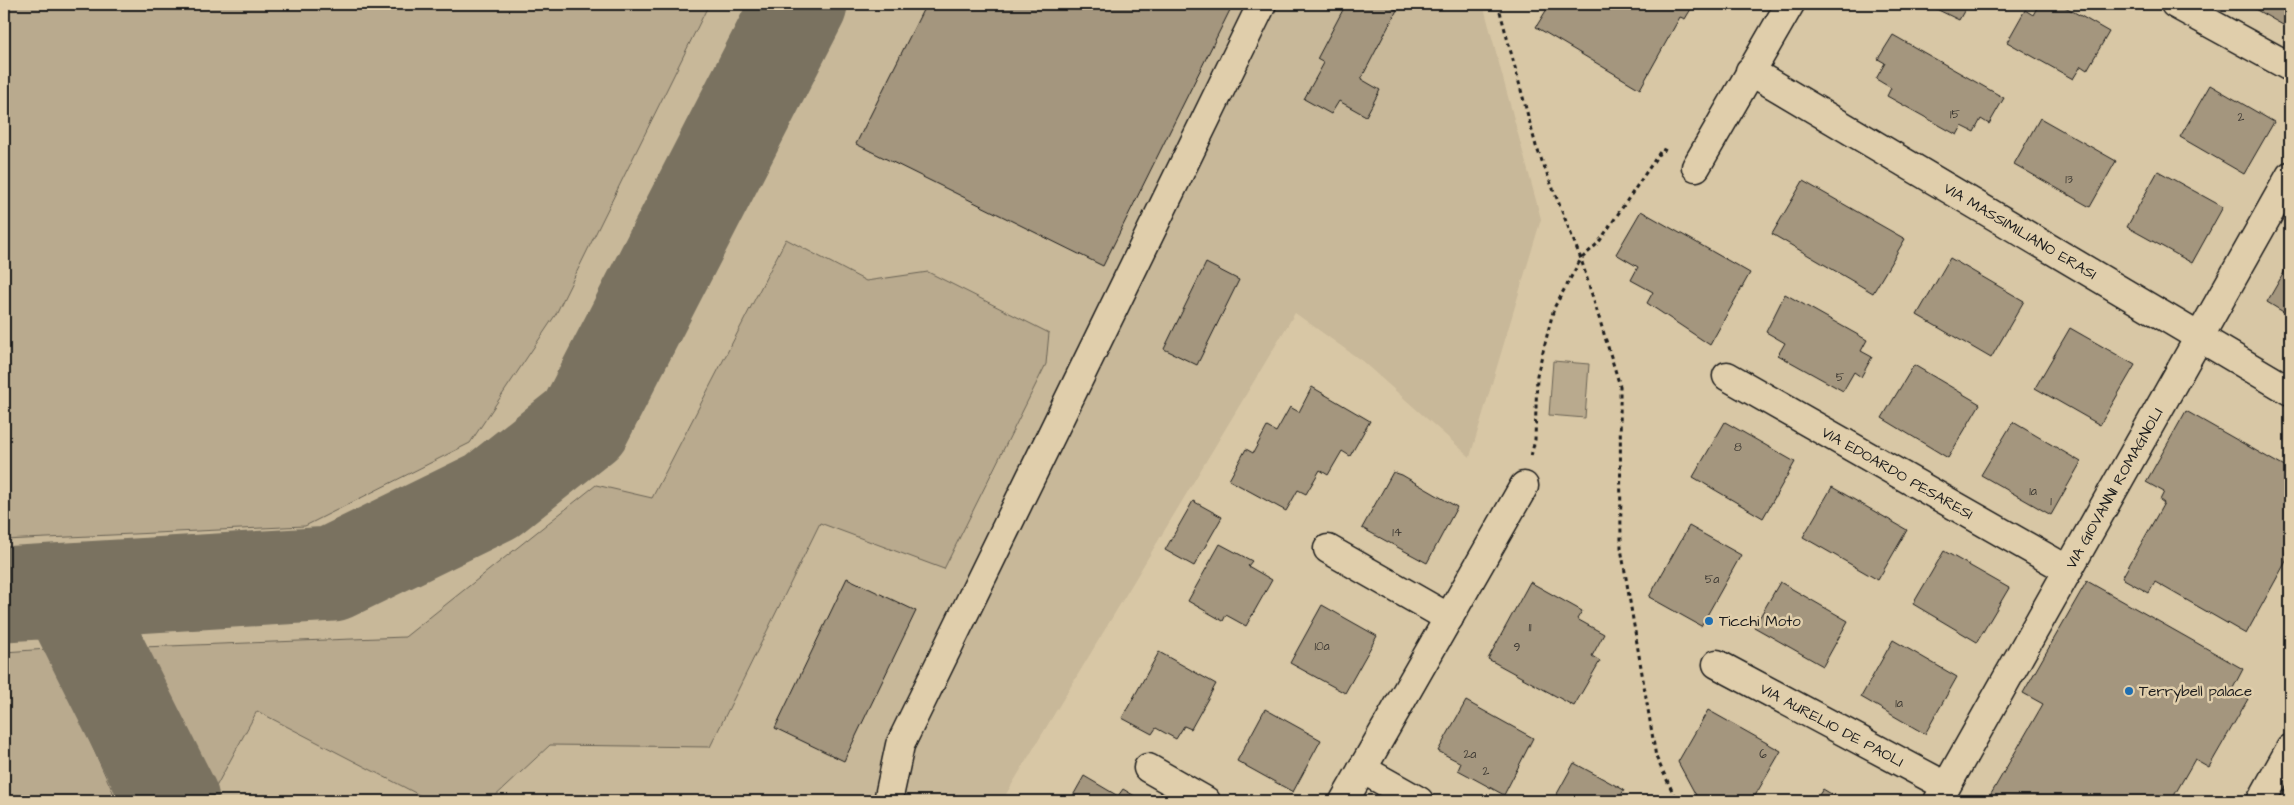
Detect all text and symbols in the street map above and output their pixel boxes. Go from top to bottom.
house number: 15 [1950,106,1961,123]
house number: 2 [2238,109,2245,126]
house number: 13 [2065,171,2073,188]
street label: VIA MASSIMILIANO ERASI [1939,178,2100,285]
house number: 5 [1836,369,1845,386]
street label: VIA GIOVANNI ROMAGNOLI [2061,404,2168,573]
street label: VIA EDOARDO PESARESI [1817,422,1977,525]
house number: 8 [1734,439,1742,456]
house number: 1a [2029,483,2037,500]
house number: 1 [2050,493,2052,510]
house number: 14 [1392,524,1402,541]
house number: 5a [1705,571,1719,588]
place label: Ticchi Moto [1719,611,1801,632]
marker: Ticchi Moto [1703,615,1715,627]
house number: 11 [1528,619,1532,636]
house number: 10a [1314,638,1330,655]
house number: 9 [1514,639,1521,656]
street label: VIA AURELIO DE PAOLI [1756,679,1907,773]
place label: Terrybell palace [2139,681,2252,703]
marker: Terrybell palace [2123,685,2135,697]
house number: 1a [1895,695,1903,712]
house number: 2a [1464,746,1476,763]
house number: 6 [1759,746,1767,763]
house number: 2 [1483,763,1490,780]

